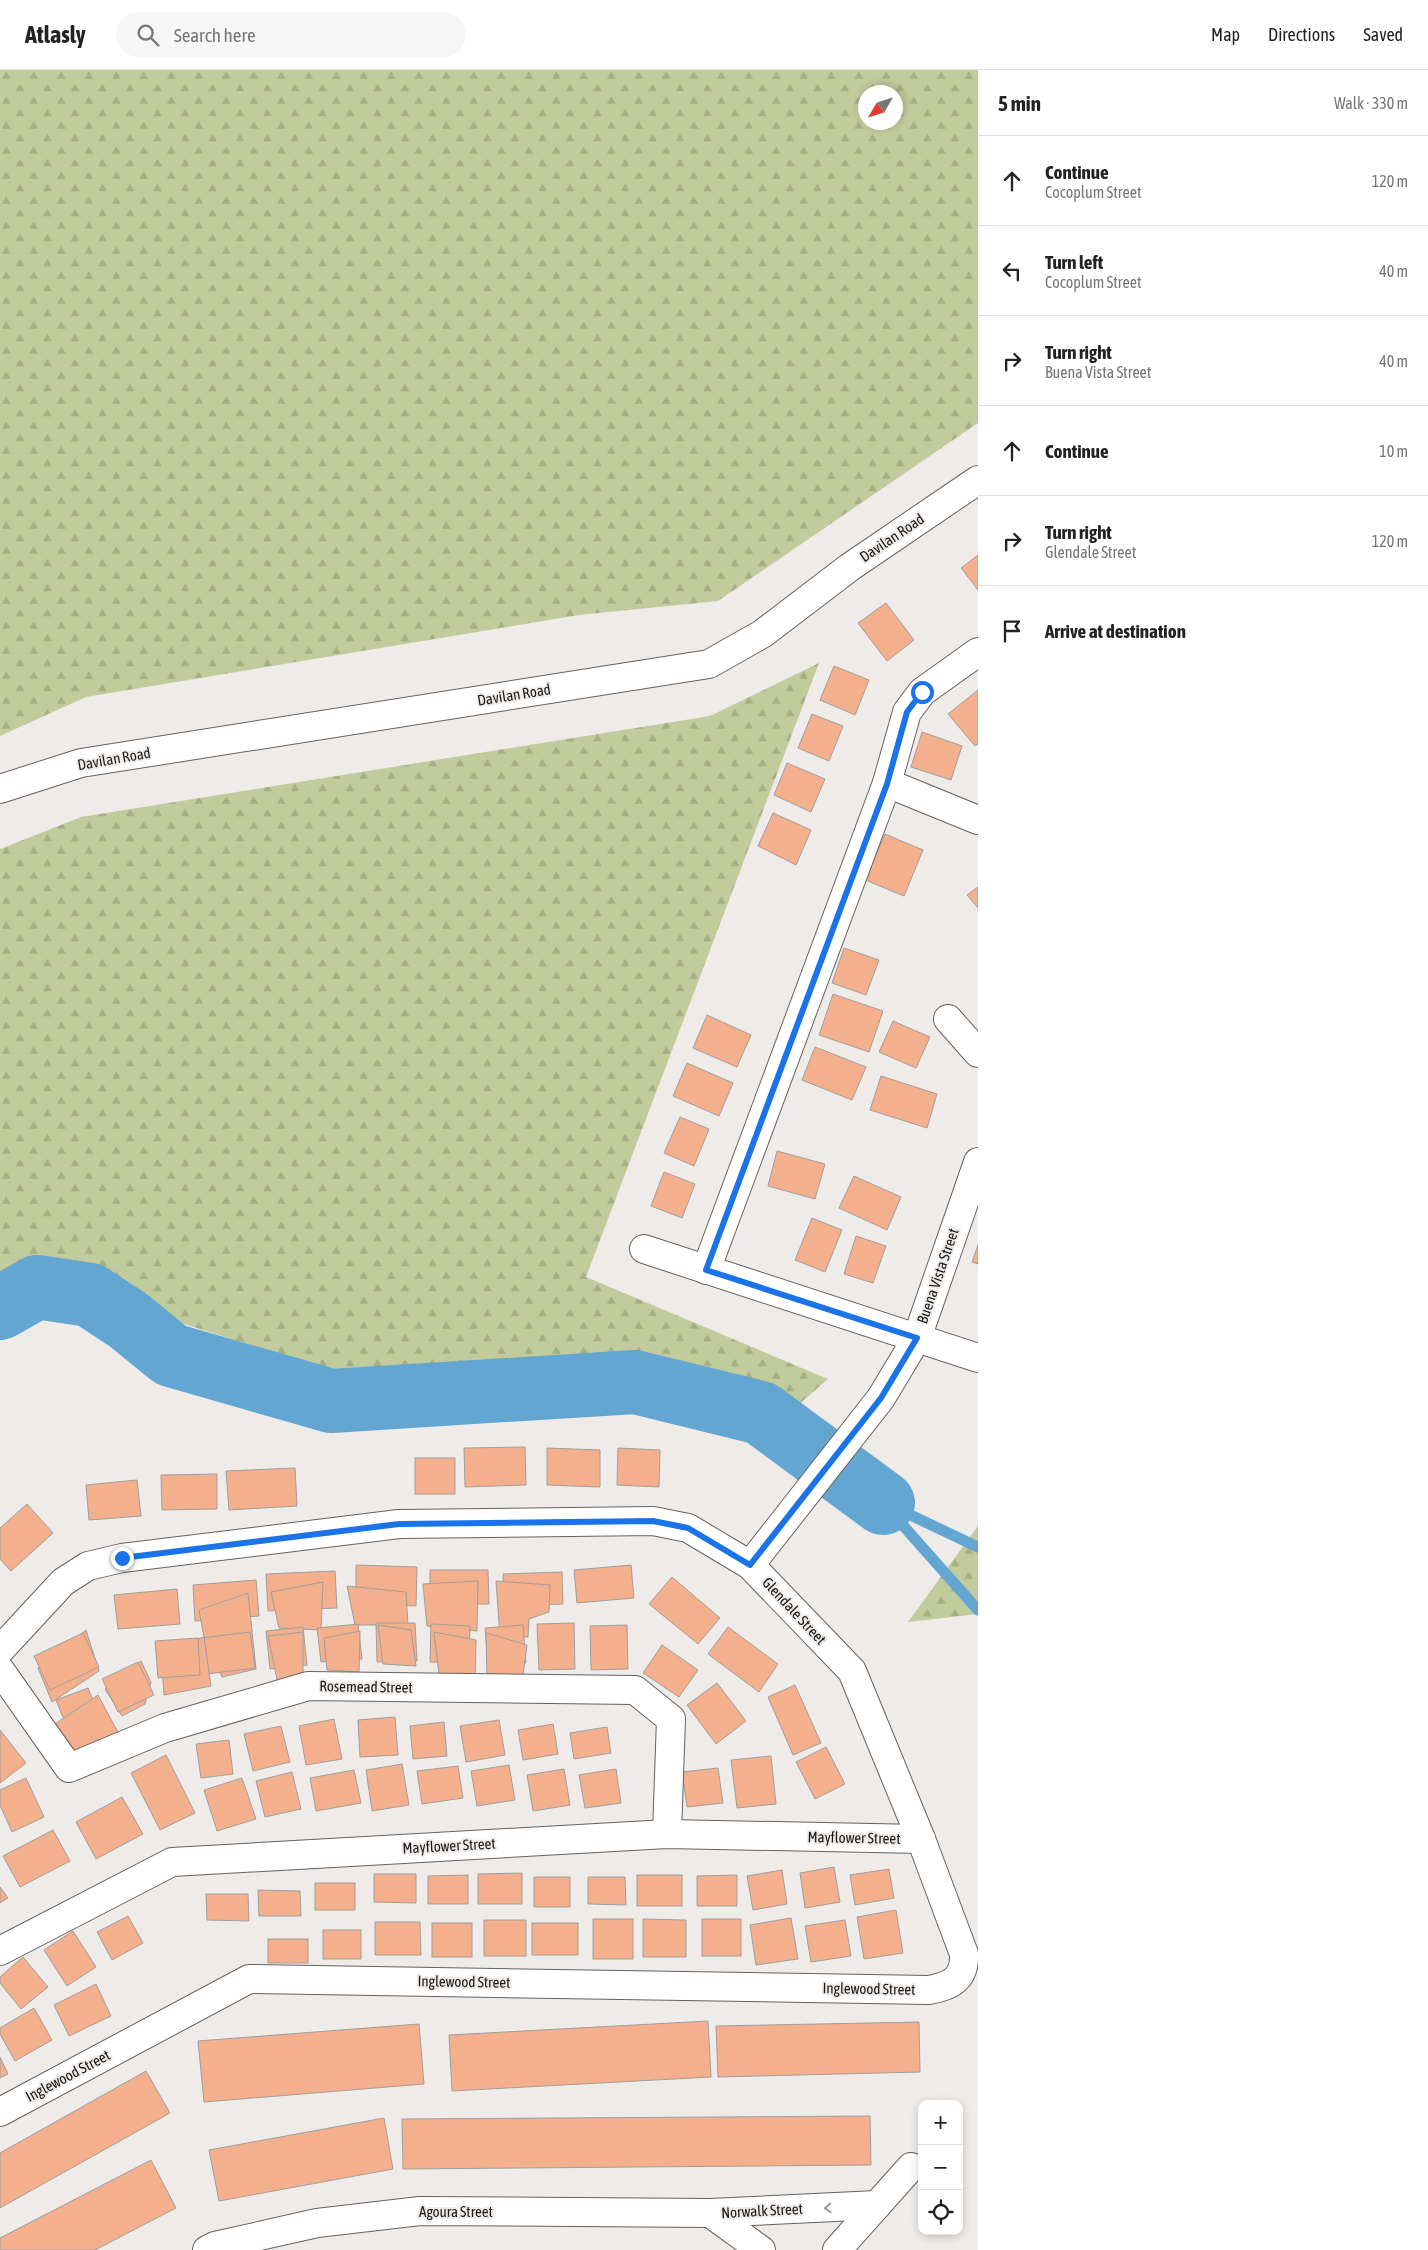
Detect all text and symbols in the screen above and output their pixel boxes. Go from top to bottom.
search box [116,12,466,57]
text: Atlasly [25,21,86,48]
icon: search [134,21,162,49]
text: Search here [174,24,256,46]
text: Map [1211,24,1240,45]
text: Directions [1268,24,1335,45]
text: Saved [1363,24,1403,45]
north arrow [858,85,903,130]
text: 5 min [998,91,1041,115]
text: Walk · 330 m [1334,94,1408,112]
text: Continue [1045,161,1109,183]
icon: ahead [998,167,1026,195]
text: 120 m [1372,172,1408,190]
text: Cocoplum Street [1045,183,1142,201]
text: Turn left [1045,251,1103,273]
icon: left [998,257,1026,285]
text: 40 m [1379,262,1408,280]
text: Cocoplum Street [1045,273,1142,291]
text: Turn right [1045,341,1112,363]
icon: right [998,347,1026,375]
text: 40 m [1379,352,1408,370]
text: Buena Vista Street [1045,363,1151,381]
icon: ahead [998,437,1026,465]
text: Continue [1045,440,1109,462]
text: 10 m [1379,442,1408,460]
street label: Davilan Road [856,510,927,565]
text: Turn right [1045,521,1112,543]
icon: right [998,527,1026,555]
text: 120 m [1372,532,1408,550]
text: Glendale Street [1045,543,1136,561]
icon: arrive [998,617,1026,645]
text: Arrive at destination [1045,620,1186,642]
street label: Davilan Road [476,680,552,709]
route start [911,681,934,704]
street label: Davilan Road [76,744,152,773]
street label: Buena Vista Street [913,1226,962,1326]
route end [111,1547,134,1570]
street label: Glendale Street [759,1574,830,1648]
street label: Rosemead Street [319,1677,413,1696]
street label: Mayflower Street [807,1828,901,1847]
street label: Mayflower Street [402,1835,496,1856]
street label: Inglewood Street [417,1972,511,1991]
street label: Inglewood Street [822,1979,916,1998]
street label: Inglewood Street [23,2046,113,2105]
map controls [918,2100,963,2235]
button: + [918,2100,963,2145]
button: − [918,2145,963,2190]
button: locate [918,2190,963,2235]
street label: Norwalk Street [721,2200,803,2221]
one-way arrow [824,2202,832,2213]
street label: Agoura Street [419,2203,493,2220]

